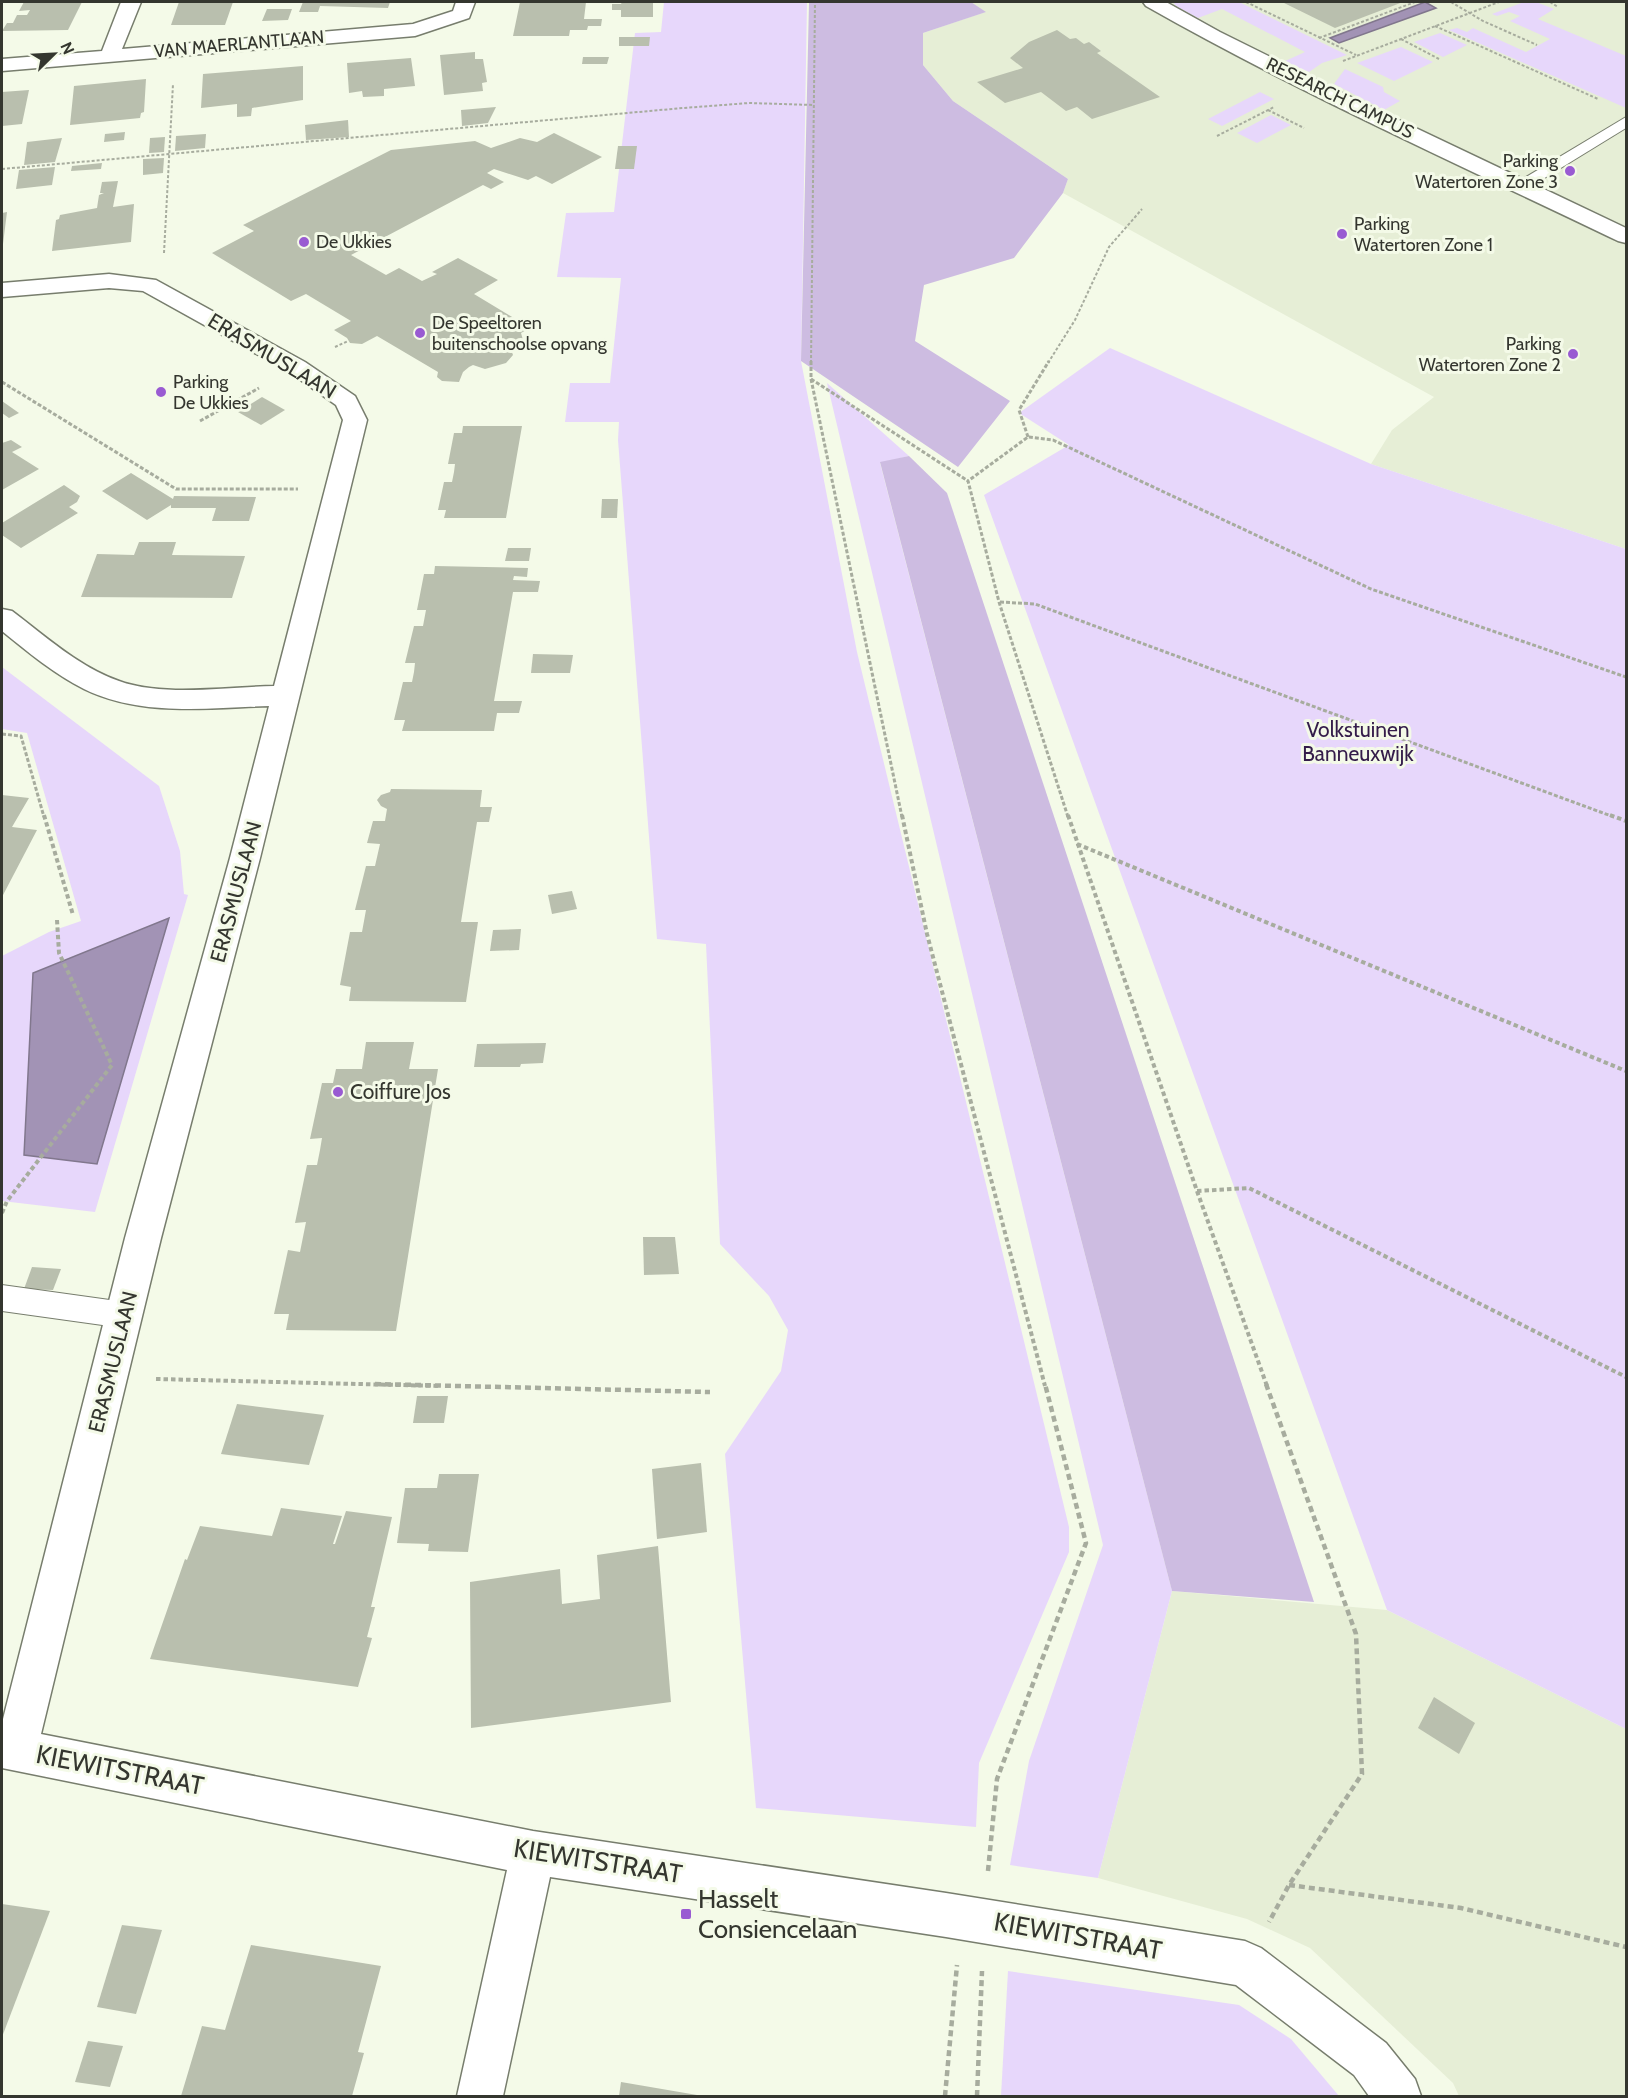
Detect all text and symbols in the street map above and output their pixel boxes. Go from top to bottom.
north arrow [24,24,84,84]
street label: VAN MAERLANTLAAN [153,26,325,62]
text: N [56,39,78,57]
street label: RESEARCH CAMPUS [1263,53,1417,143]
place label: Parking Watertoren Zone 3 [1415,150,1559,193]
marker: Parking Watertoren Zone 3 [1563,164,1577,178]
place label: Parking Watertoren Zone 1 [1354,213,1493,256]
marker: Parking Watertoren Zone 1 [1335,227,1349,241]
place label: De Ukkies [316,231,392,253]
marker: De Ukkies [297,235,311,249]
street label: ERASMUSLAAN [204,308,341,404]
place label: De Speeltoren buitenschoolse opvang [432,312,608,355]
marker: De Speeltoren buitenschoolse opvang [413,326,427,340]
place label: Parking Watertoren Zone 2 [1419,333,1562,376]
marker: Parking Watertoren Zone 2 [1566,347,1580,361]
place label: Parking De Ukkies [173,371,249,414]
marker: Parking De Ukkies [154,385,168,399]
park label: Volkstuinen Banneuxwijk [1302,717,1414,767]
street label: ERASMUSLAAN [205,819,266,965]
place label: Coiffure Jos [350,1079,451,1104]
marker: Coiffure Jos [331,1085,345,1099]
street label: ERASMUSLAAN [83,1288,142,1435]
street label: KIEWITSTRAAT [33,1738,207,1802]
street label: KIEWITSTRAAT [512,1832,685,1890]
place label: Hasselt Consiencelaan [698,1883,857,1945]
street label: KIEWITSTRAAT [991,1905,1165,1967]
marker: Hasselt Consiencelaan [679,1907,693,1921]

